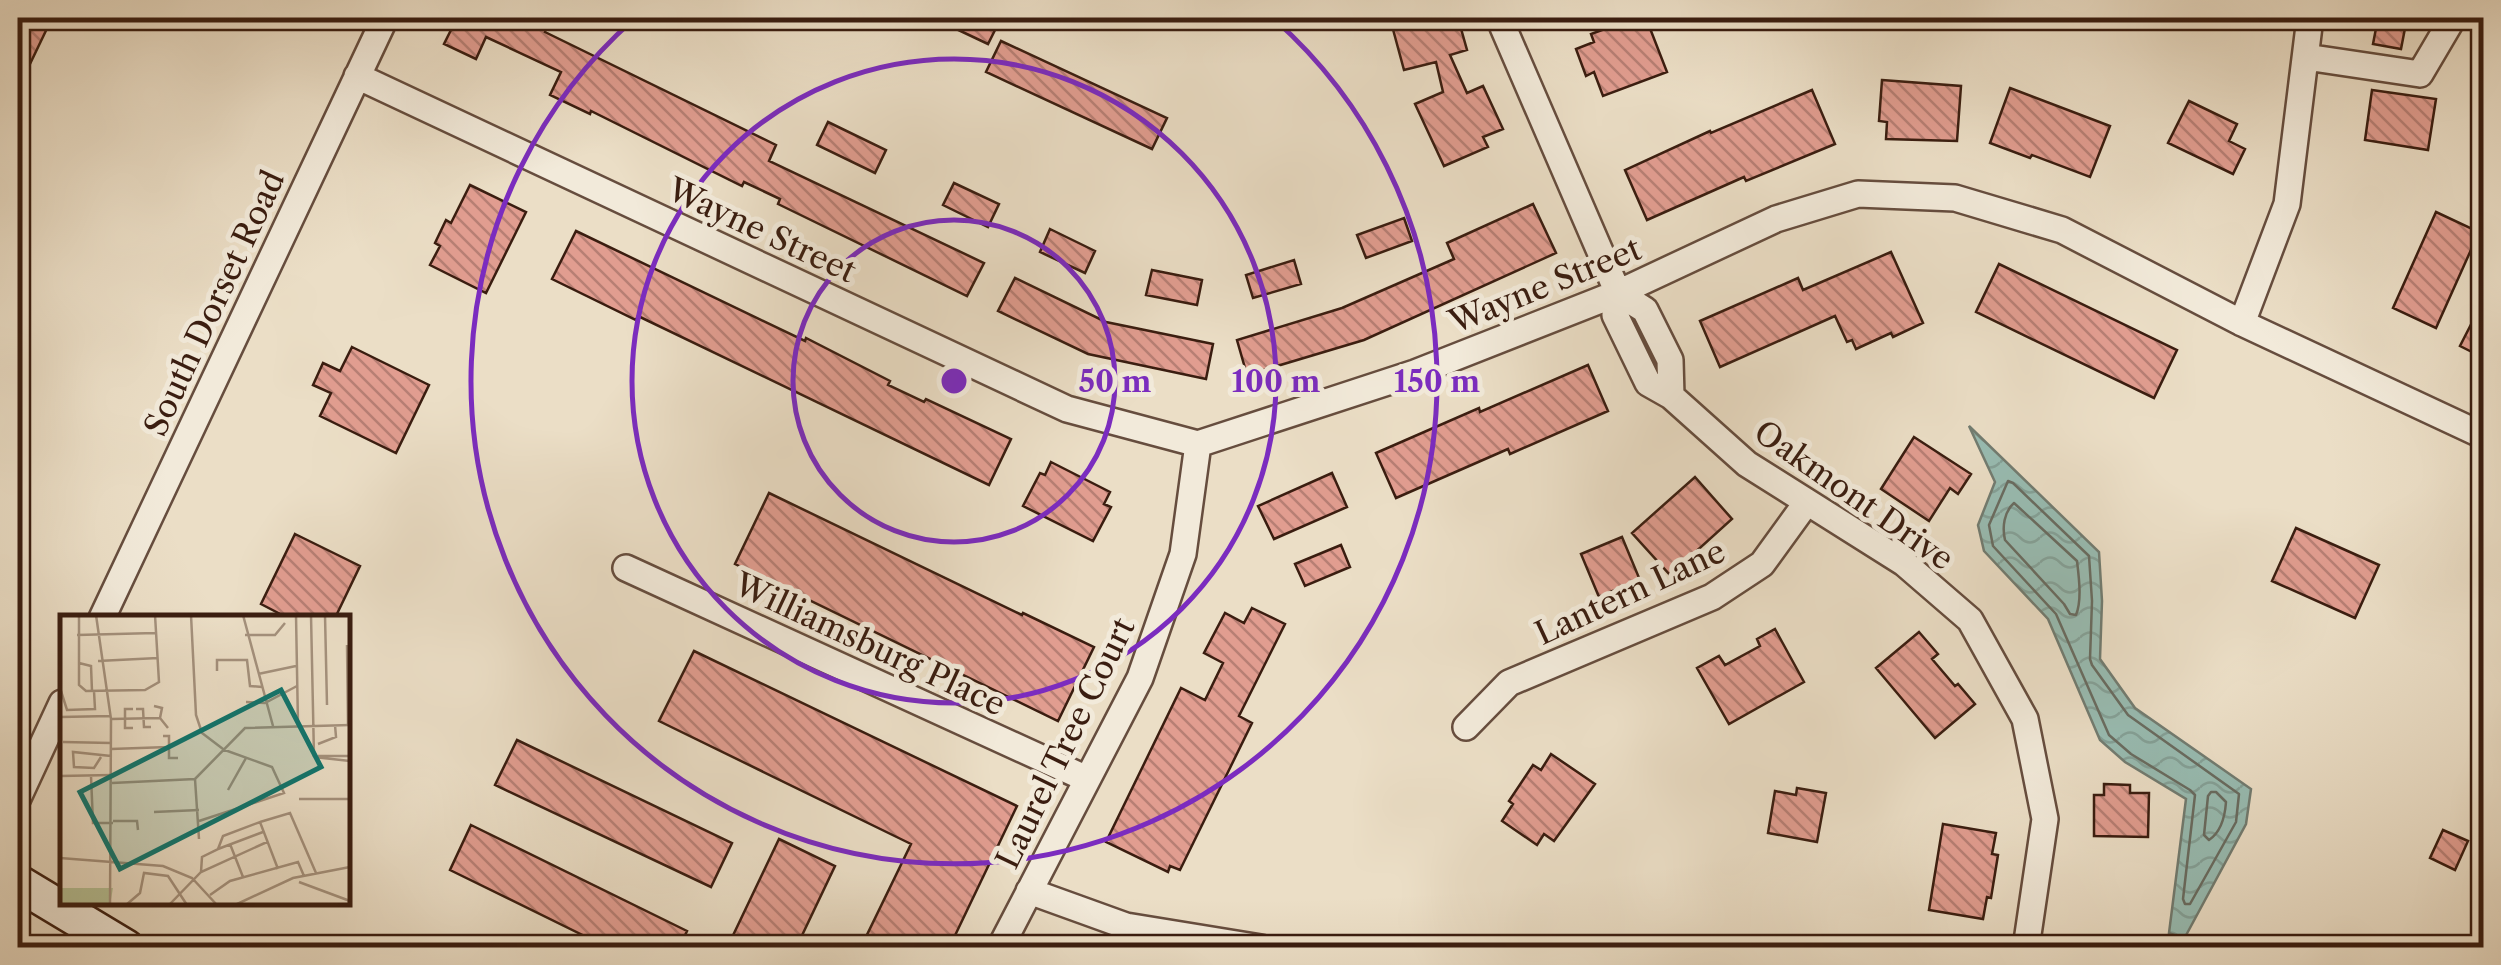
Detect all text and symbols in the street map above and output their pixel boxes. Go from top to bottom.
street label: South Dorset Road [135,164,293,442]
street label: Wayne Street [661,169,863,291]
street label: Wayne Street [1443,229,1647,342]
centre of rings [936,363,972,399]
text: 50 m [1078,363,1152,400]
text: 100 m [1232,363,1321,400]
text: 150 m [1394,363,1480,400]
street label: Oakmont Drive [1747,412,1961,578]
street label: Lantern Lane [1529,531,1731,653]
street label: Williamsburg Place [728,564,1012,724]
street label: Laurel Tree Court [987,611,1143,875]
inset map [60,615,350,905]

